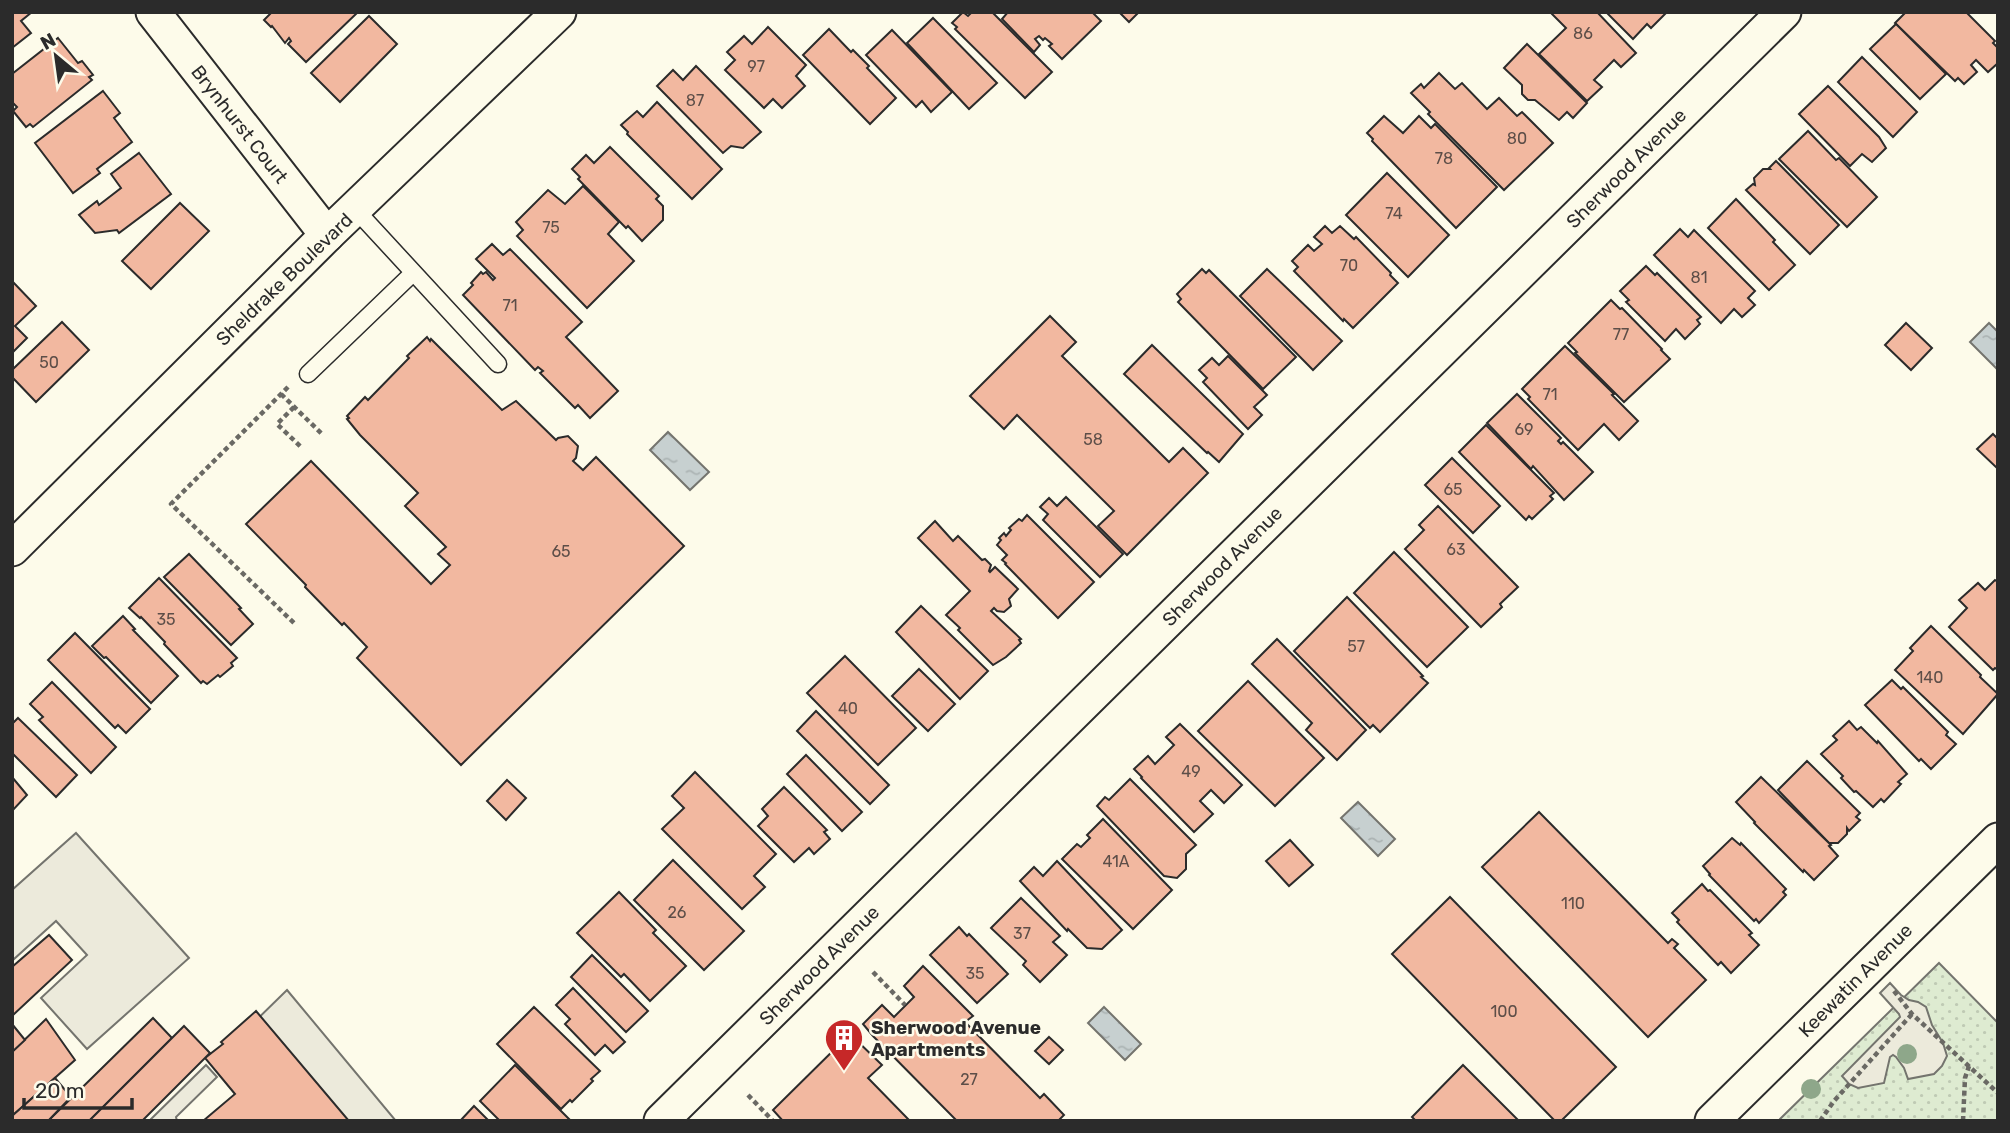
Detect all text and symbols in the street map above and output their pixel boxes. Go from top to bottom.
north arrow [21,21,91,91]
house number: 86 [1573,24,1593,43]
text: N [36,28,60,55]
house number: 97 [747,57,765,76]
street label: Brynhurst Court [186,61,293,188]
house number: 87 [686,91,704,110]
street label: Sherwood Avenue [1562,104,1691,233]
house number: 80 [1507,129,1527,148]
house number: 78 [1435,149,1453,168]
house number: 74 [1385,204,1403,223]
street label: Sheldrake Boulevard [211,208,357,351]
house number: 75 [542,218,560,237]
house number: 70 [1340,256,1358,275]
house number: 81 [1690,268,1708,287]
house number: 71 [502,296,518,315]
house number: 77 [1613,325,1629,344]
house number: 50 [39,353,59,372]
house number: 71 [1542,385,1558,404]
house number: 69 [1514,420,1534,439]
house number: 58 [1083,430,1103,449]
house number: 65 [1443,480,1463,499]
street label: Sherwood Avenue [1158,502,1287,631]
house number: 63 [1446,540,1466,559]
house number: 65 [551,542,571,561]
house number: 35 [156,610,176,629]
house number: 57 [1347,637,1365,656]
house number: 140 [1917,668,1943,687]
house number: 40 [838,699,858,718]
house number: 49 [1181,762,1201,781]
house number: 41A [1102,852,1130,871]
house number: 110 [1561,894,1585,913]
street label: Sherwood Avenue [755,901,884,1030]
house number: 26 [667,903,687,922]
street label: Keewatin Avenue [1794,919,1917,1042]
house number: 37 [1013,924,1031,943]
house number: 35 [965,964,985,983]
house number: 100 [1490,1002,1518,1021]
place label: Sherwood Avenue Apartments [871,1016,1041,1061]
building icon: Sherwood Avenue Apartments [823,1017,865,1072]
scale bar [24,1066,133,1110]
house number: 27 [960,1070,978,1089]
text: 20 m [35,1078,84,1103]

